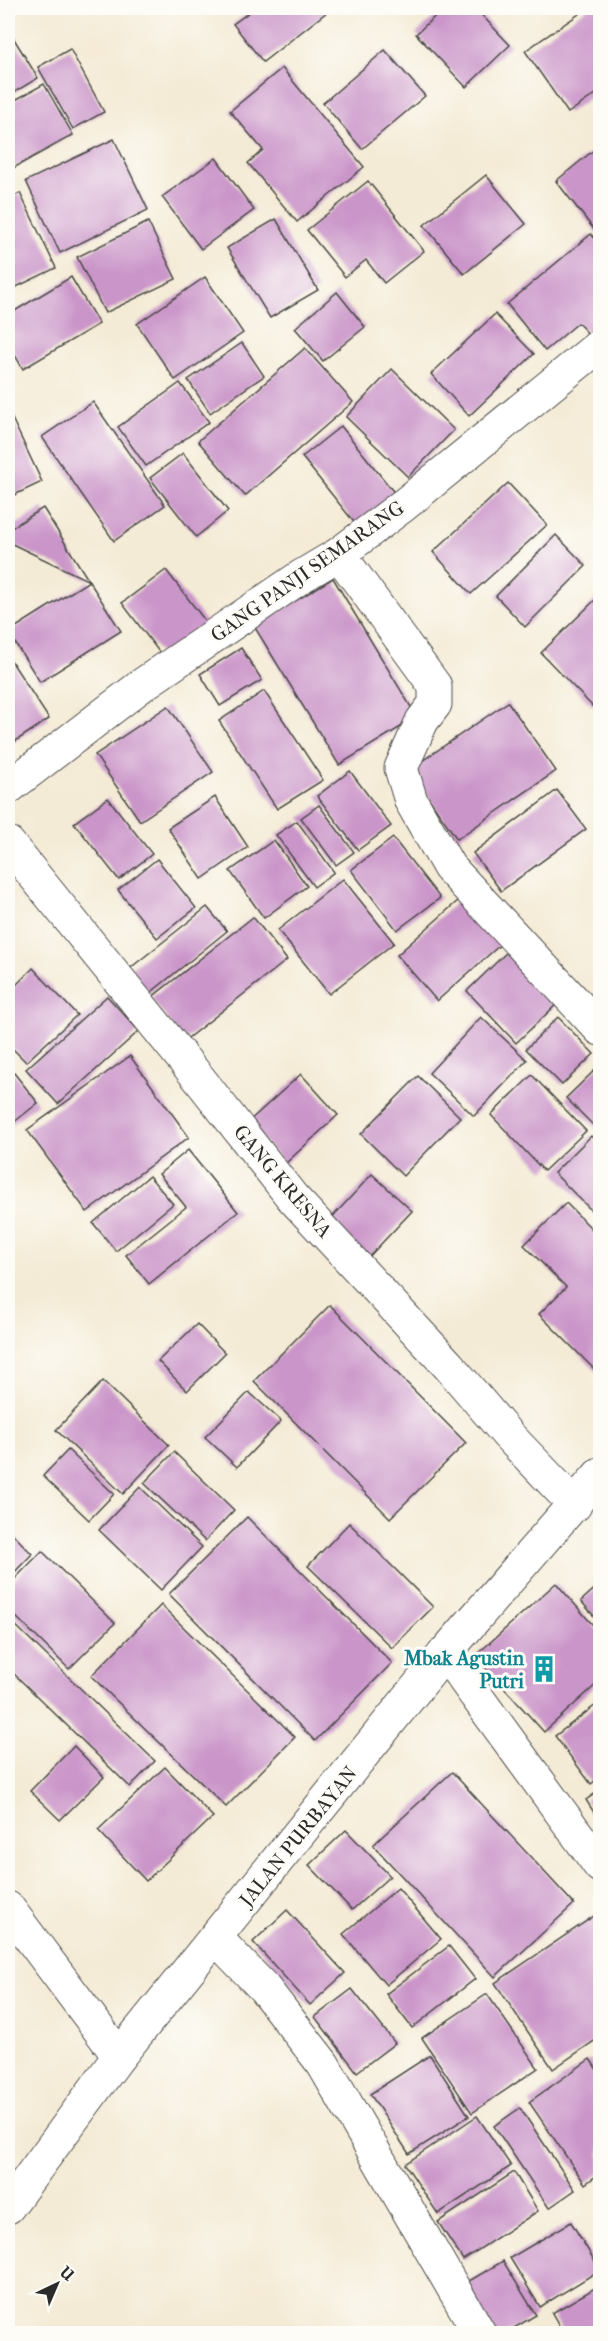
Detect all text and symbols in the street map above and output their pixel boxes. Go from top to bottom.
street label: GANG PANJI SEMARANG [206,496,408,647]
street label: GANG KRESNA [229,1120,337,1243]
place label: Mbak Agustin Putri [403,1647,525,1693]
building icon: Mbak Agustin Putri [529,1654,559,1684]
street label: JALAN PURBAYAN [234,1762,362,1913]
north arrow [27,2254,87,2314]
text: U [55,2262,79,2285]

